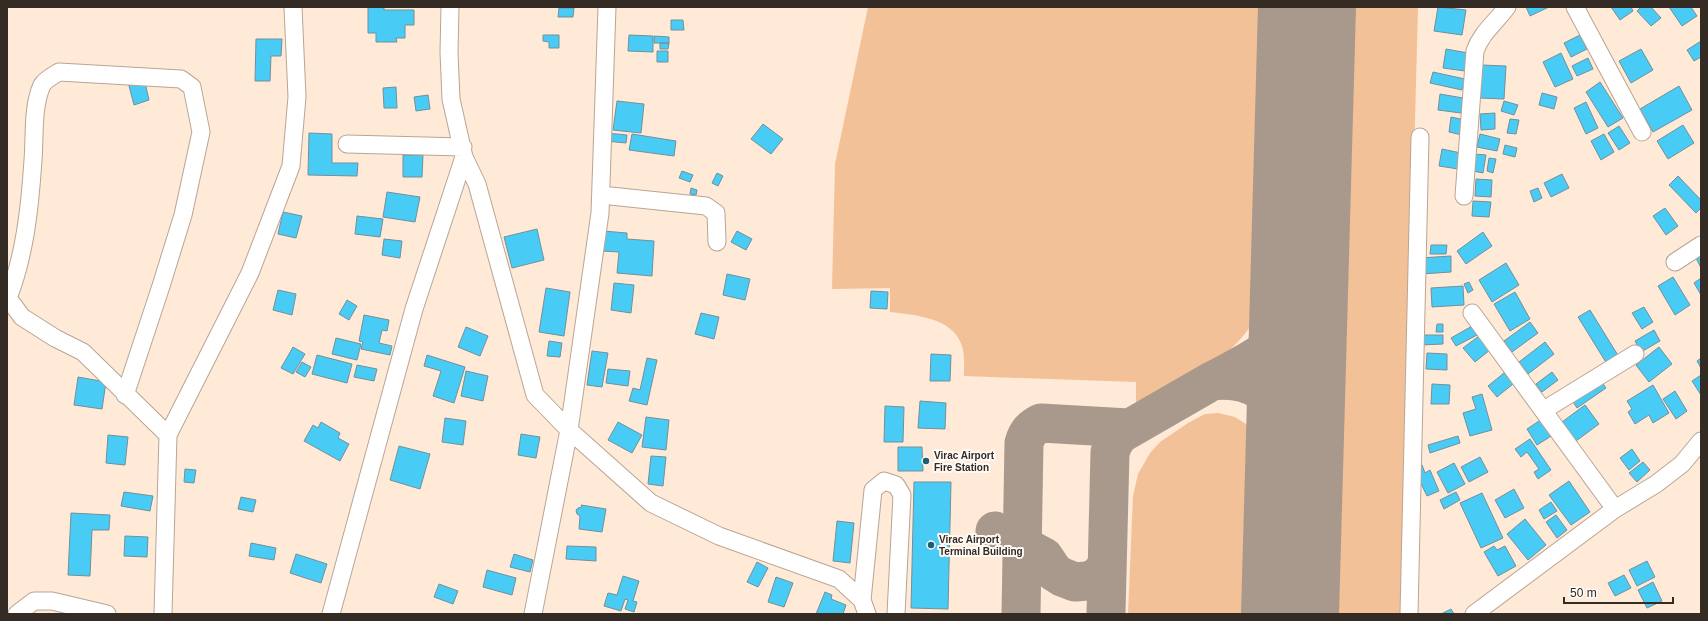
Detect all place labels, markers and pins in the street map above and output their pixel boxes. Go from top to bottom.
place label: Virac Airport Fire Station [934,450,995,473]
marker: Virac Airport Fire Station [921,456,931,466]
place label: Virac Airport Terminal Building [939,534,1023,557]
marker: Virac Airport Terminal Building [926,540,936,550]

